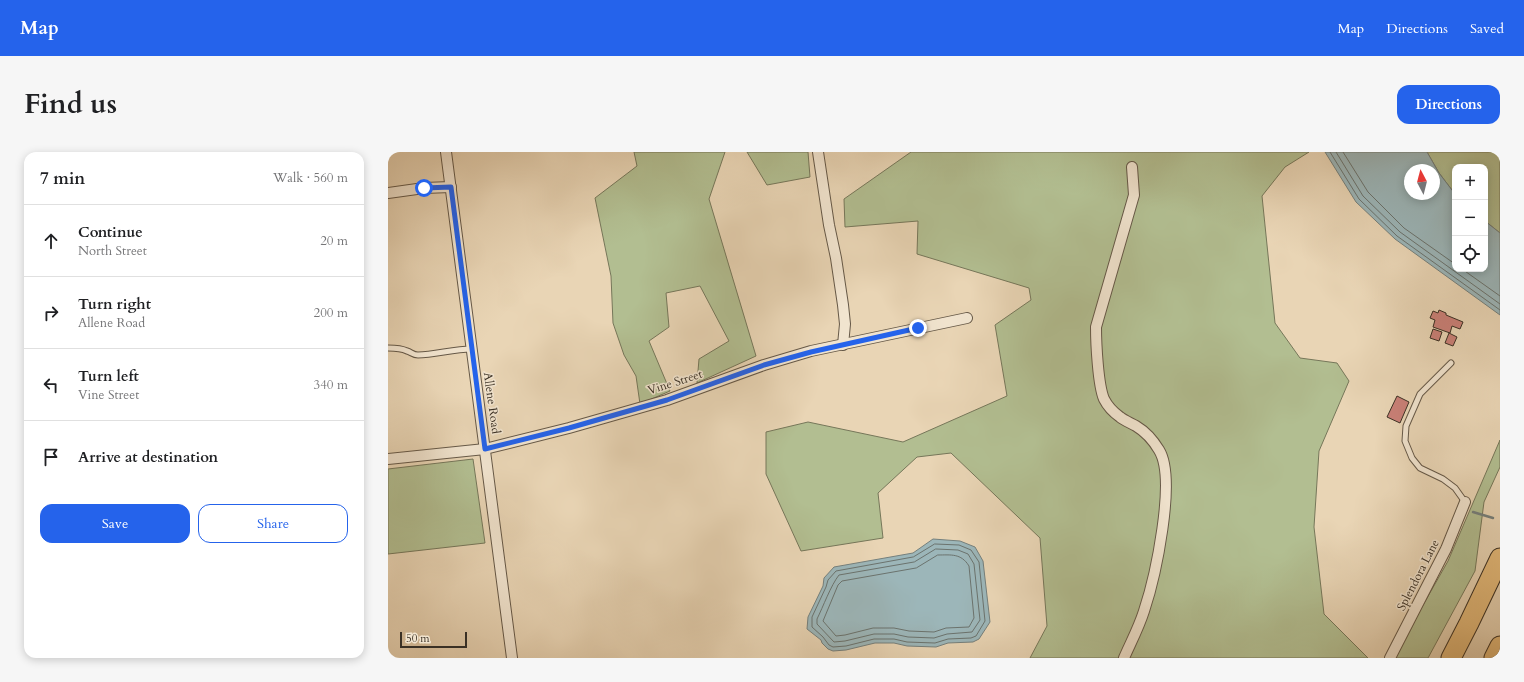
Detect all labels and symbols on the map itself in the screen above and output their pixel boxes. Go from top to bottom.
north arrow [1404,164,1440,200]
route start [415,179,433,197]
route end [909,319,927,337]
street label: Vine Street [646,366,705,398]
street label: Allene Road [480,371,504,435]
street label: Splendora Lane [1393,537,1443,613]
scale bar [400,630,467,649]

